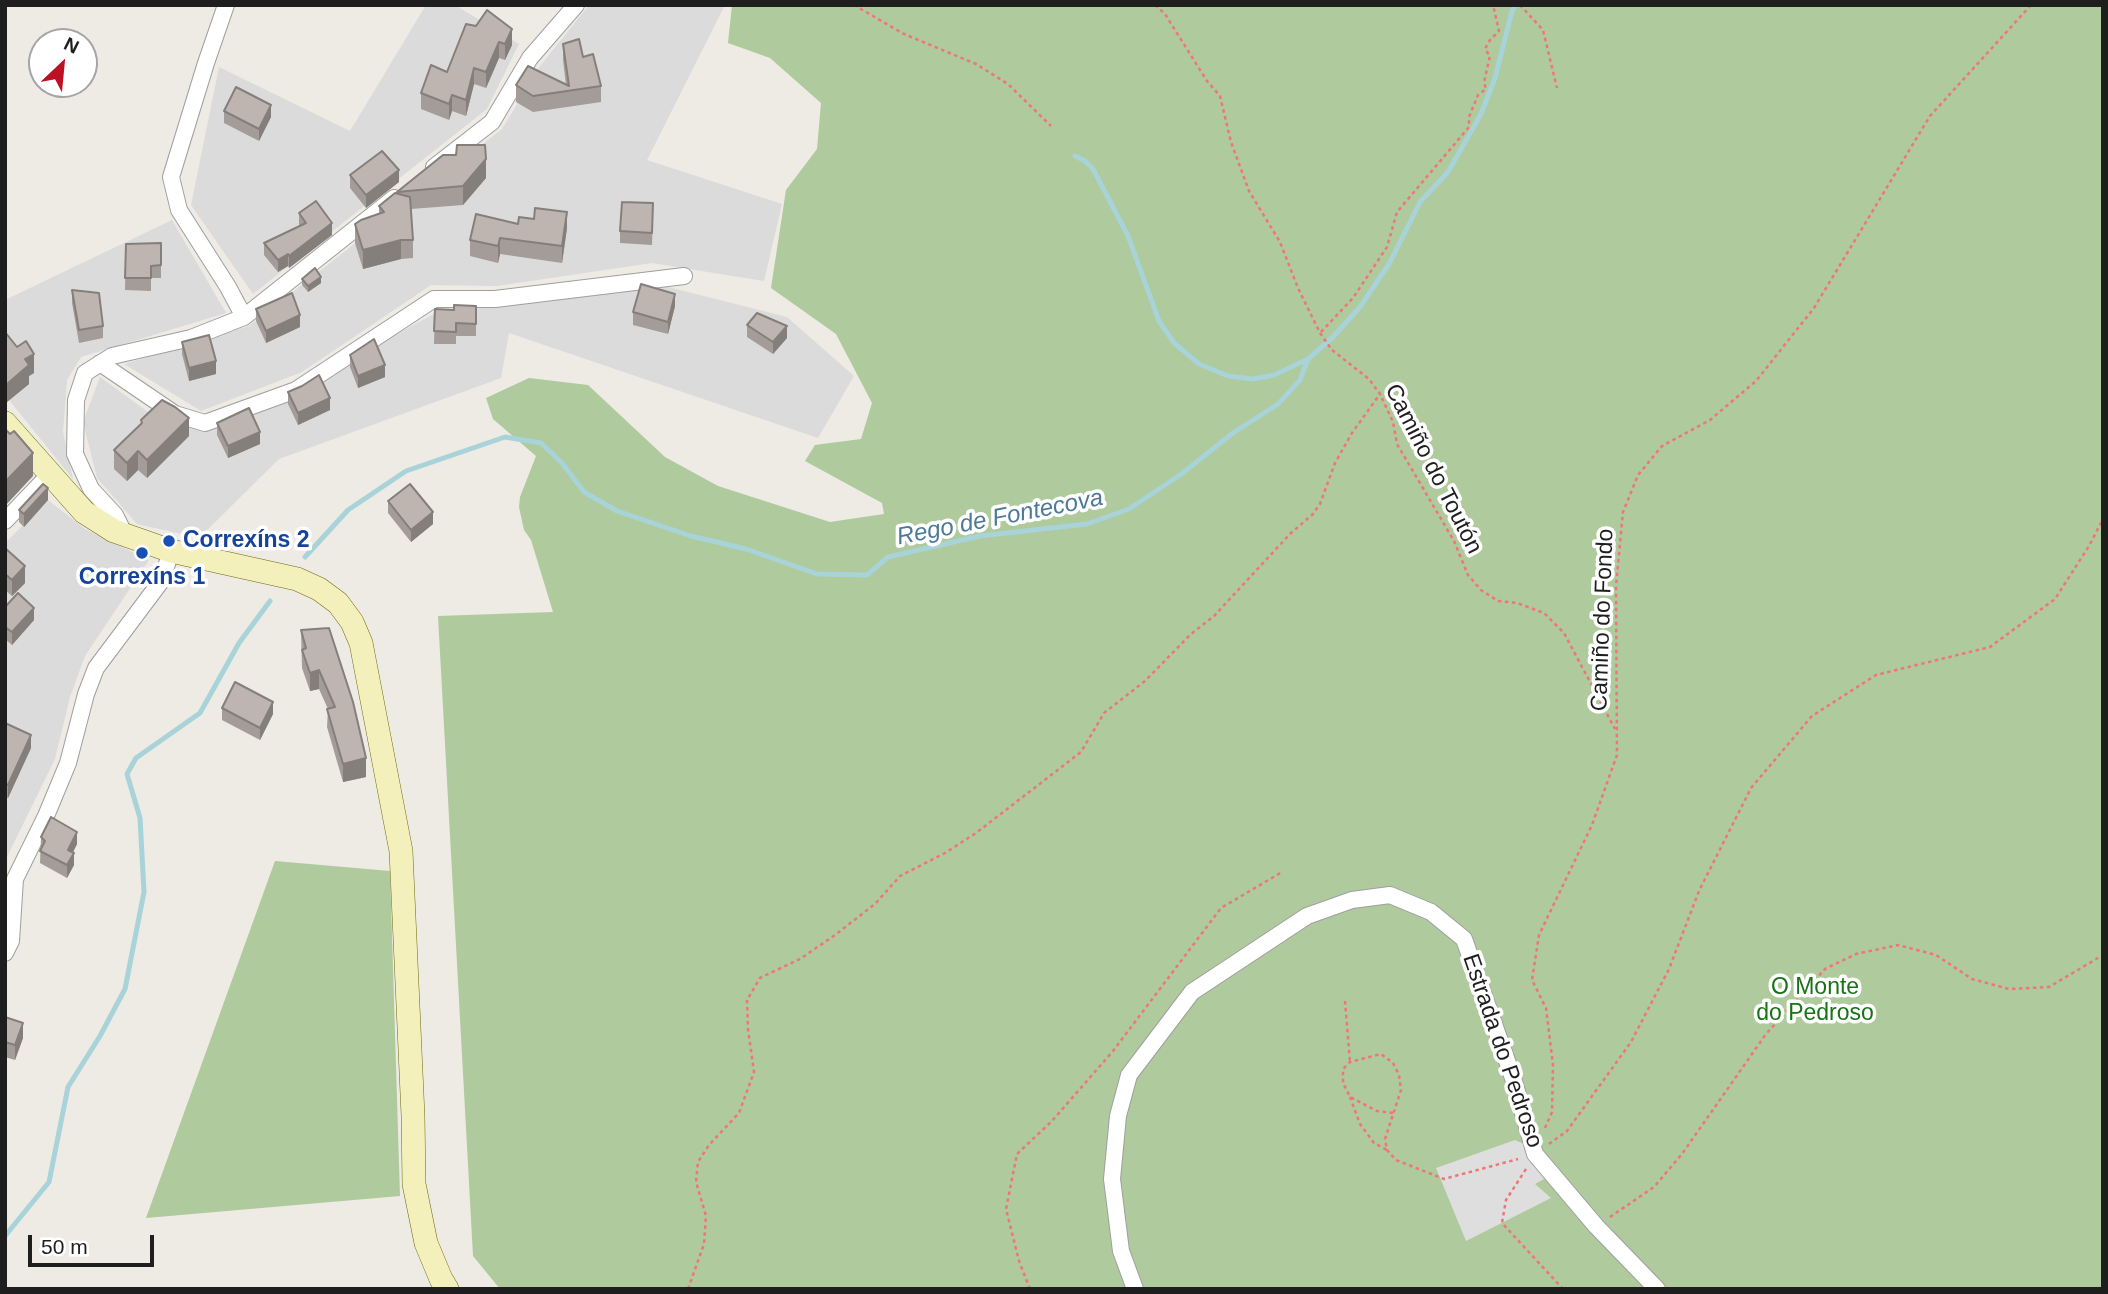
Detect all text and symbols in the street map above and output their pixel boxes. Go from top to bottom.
north arrow [28,28,98,98]
text: N [61,33,82,58]
street label: Camiño do Toutón [1378,380,1488,558]
water label: Rego de Fontecova [894,484,1106,552]
place label: Correxíns 2 [183,527,310,555]
street label: Camiño do Fondo [1586,528,1620,712]
marker: Correxíns 2 [161,533,177,549]
marker: Correxíns 1 [134,545,150,561]
place label: Correxíns 1 [79,564,205,592]
street label: Estrada do Pedroso [1456,950,1548,1152]
park label: O Monte do Pedroso [1756,974,1874,1028]
scale bar [32,1220,158,1264]
text: 50 m [41,1235,88,1258]

